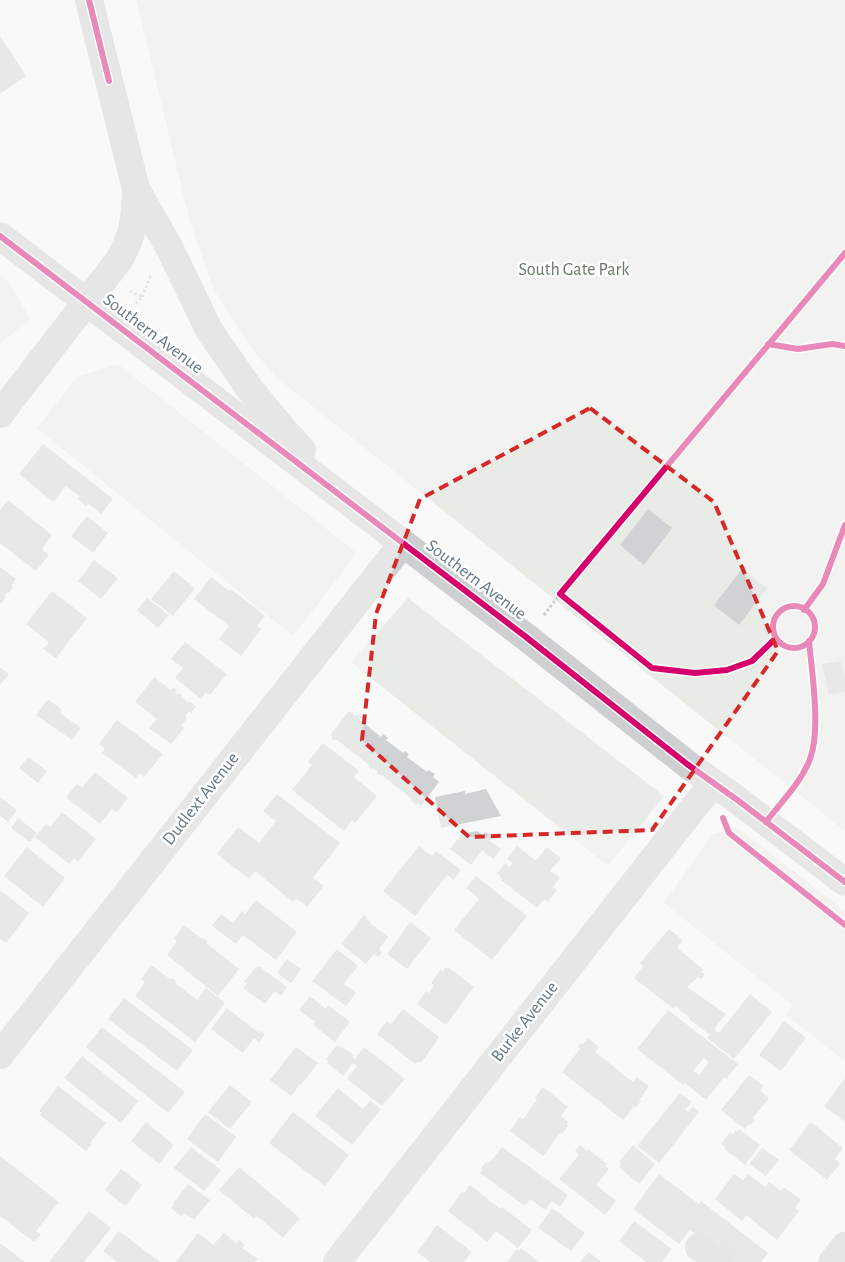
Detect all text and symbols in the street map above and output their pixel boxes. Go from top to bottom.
park label: South Gate Park [519,261,630,279]
street label: Southern Avenue [100,291,206,377]
street label: Southern Avenue [423,537,529,623]
street label: Dudlext Avenue [159,749,243,849]
street label: Burke Avenue [488,979,562,1065]

